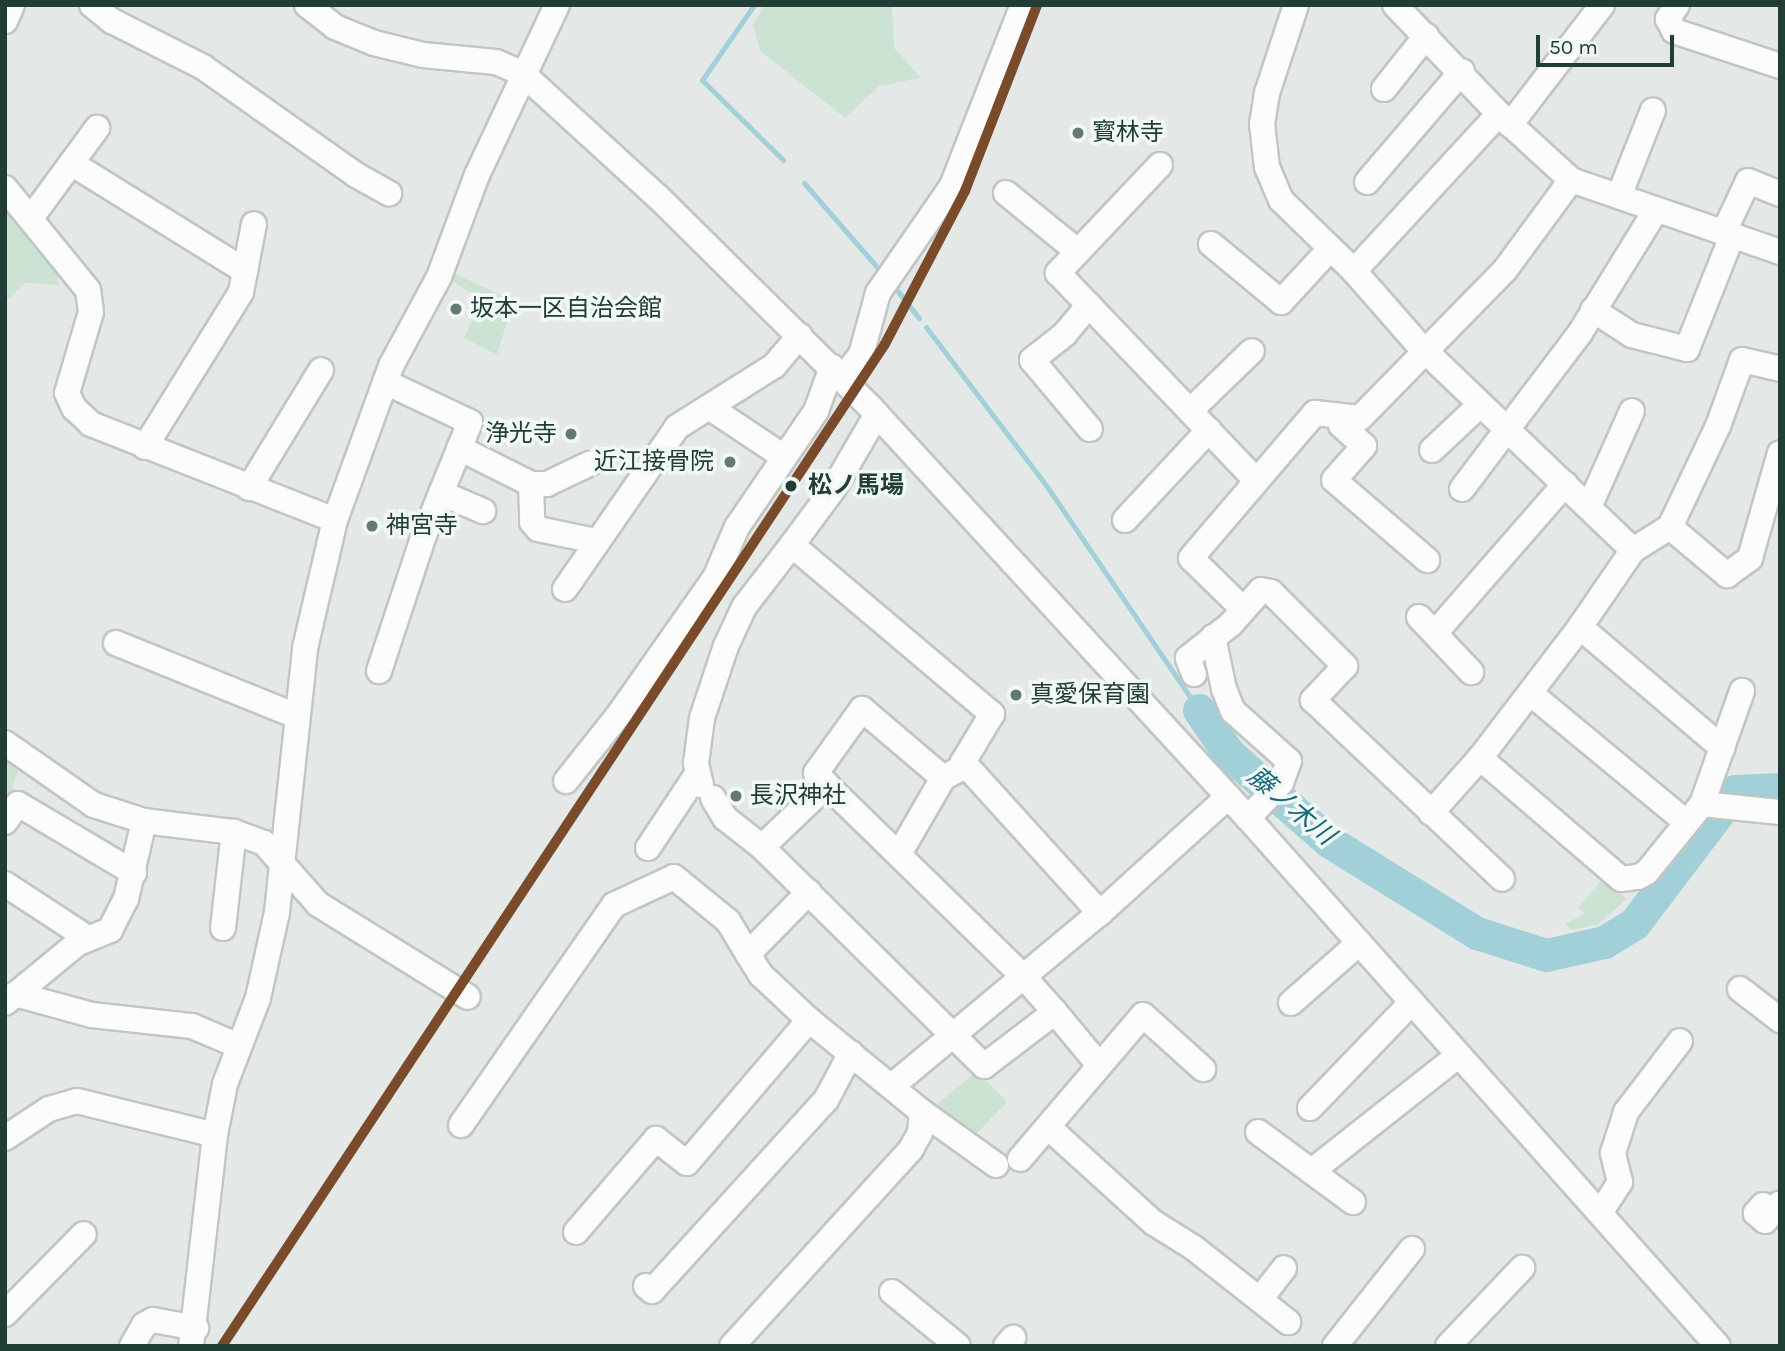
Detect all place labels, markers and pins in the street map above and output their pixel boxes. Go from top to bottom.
place label: 寳林寺 [1092,119,1164,147]
marker: 寳林寺 [1070,125,1086,141]
place label: 坂本一区自治会館 [470,295,662,323]
marker: 坂本一区自治会館 [448,301,464,317]
place label: 浄光寺 [485,420,557,448]
marker: 浄光寺 [563,426,579,442]
place label: 近江接骨院 [594,448,714,476]
marker: 近江接骨院 [720,452,740,472]
place label: 松ノ馬場 [808,472,904,500]
marker: 松ノ馬場 [780,475,802,497]
place label: 神宮寺 [386,512,458,540]
marker: 神宮寺 [364,518,380,534]
place label: 真愛保育園 [1030,681,1150,709]
marker: 真愛保育園 [1008,687,1024,703]
place label: 長沢神社 [750,782,846,810]
marker: 長沢神社 [728,788,744,804]

